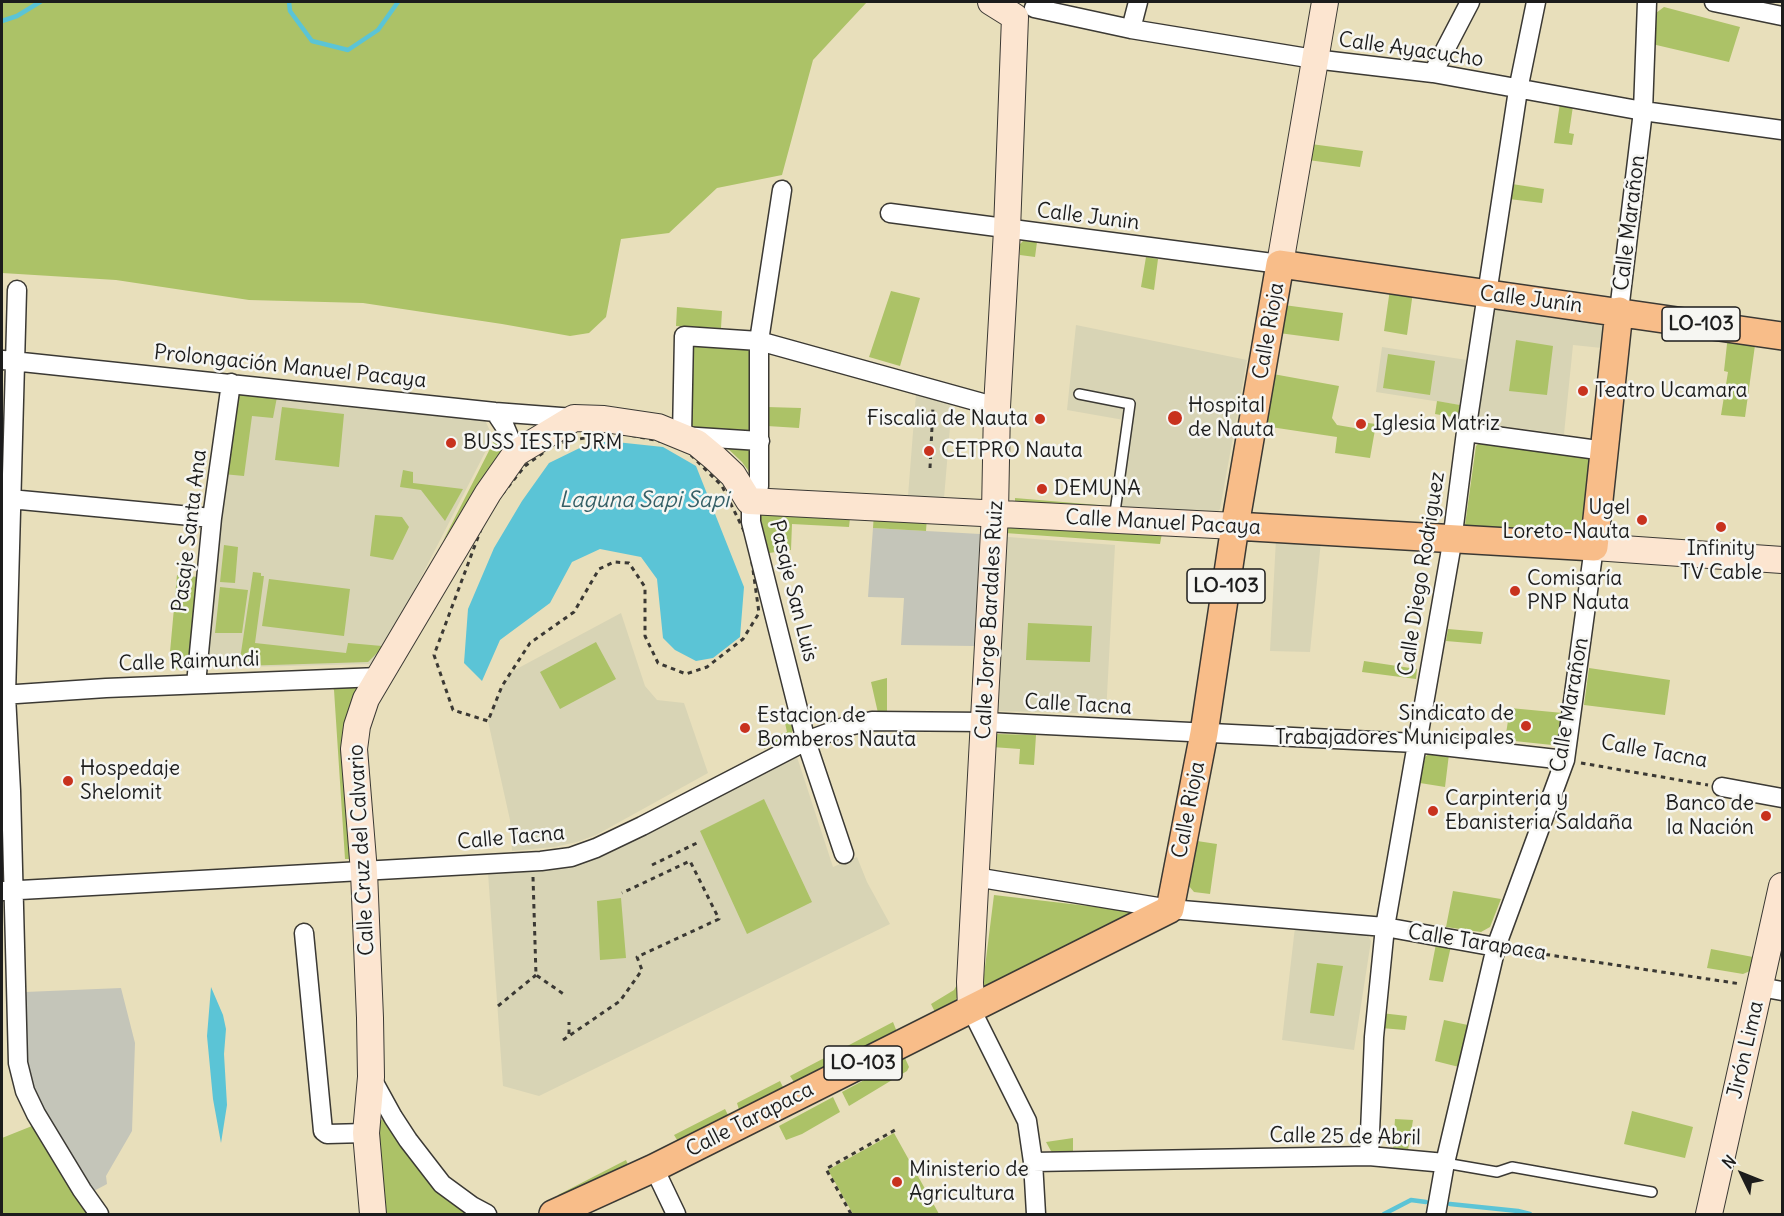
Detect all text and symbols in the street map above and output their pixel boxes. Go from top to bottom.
street label: Calle Ayacucho [1337,27,1485,73]
street label: Calle Marañon [1609,154,1651,292]
street label: Calle Junin [1035,198,1141,236]
street label: Calle Rioja [1248,281,1290,381]
street label: Calle Junín [1478,281,1584,319]
road number: LO-103 [1662,307,1740,341]
street label: Prolongación Manuel Pacaya [153,340,427,394]
place label: Teatro Ucamara [1595,378,1747,404]
marker: Teatro Ucamara [1576,384,1590,398]
place label: Hospital de Nauta [1188,393,1274,443]
place label: Fiscalia de Nauta [867,406,1028,432]
marker: Hospital de Nauta [1166,409,1184,427]
place label: Iglesia Matriz [1373,411,1500,437]
marker: Fiscalia de Nauta [1033,412,1047,426]
marker: Iglesia Matriz [1354,417,1368,431]
place label: BUSS IESTP JRM [463,430,622,456]
marker: BUSS IESTP JRM [444,436,458,450]
place label: CETPRO Nauta [941,438,1083,464]
marker: CETPRO Nauta [922,444,936,458]
street label: Pasaje Santa Ana [168,448,212,614]
street label: Calle Diego Rodriguez [1393,470,1451,678]
place label: DEMUNA [1054,476,1141,502]
marker: DEMUNA [1035,482,1049,496]
water label: Laguna Sapi Sapi [559,488,729,514]
place label: Ugel Loreto-Nauta [1502,495,1630,545]
street label: Calle Jorge Bardales Ruiz [971,500,1009,740]
street label: Calle Manuel Pacaya [1065,505,1261,541]
marker: Ugel Loreto-Nauta [1635,513,1649,527]
street label: Pasaje San Luis [763,518,823,664]
marker: Infinity TV Cable [1714,520,1728,534]
place label: Infinity TV Cable [1680,536,1762,586]
place label: Comisaría PNP Nauta [1527,566,1629,616]
road number: LO-103 [1187,569,1265,603]
marker: Comisaría PNP Nauta [1508,584,1522,598]
street label: Calle Marañon [1546,636,1594,774]
street label: Calle Raimundi [118,647,260,677]
street label: Calle Tacna [1024,690,1132,720]
place label: Sindicato de Trabajadores Municipales [1275,701,1514,751]
place label: Estacion de Bomberos Nauta [757,703,916,753]
marker: Sindicato de Trabajadores Municipales [1519,719,1533,733]
marker: Estacion de Bomberos Nauta [738,721,752,735]
street label: Calle Tacna [1599,730,1709,774]
street label: Calle Cruz del Calvario [344,744,380,956]
place label: Hospedaje Shelomit [80,756,180,806]
street label: Calle Rioja [1167,760,1211,860]
marker: Hospedaje Shelomit [61,774,75,788]
place label: Carpinteria y Ebanisteria Saldaña [1445,786,1633,836]
place label: Banco de la Nación [1665,791,1754,841]
marker: Carpinteria y Ebanisteria Saldaña [1426,804,1440,818]
marker: Banco de la Nación [1759,809,1773,823]
street label: Calle Tacna [456,821,566,855]
street label: Calle Tarapaca [1406,920,1548,966]
street label: Jirón Lima [1723,999,1769,1101]
road number: LO-103 [824,1046,902,1080]
street label: Calle Tarapaca [682,1077,818,1163]
street label: Calle 25 de Abril [1269,1123,1421,1151]
north arrow [1712,1144,1772,1204]
text: N [1718,1151,1740,1173]
place label: Ministerio de Agricultura [909,1157,1029,1207]
marker: Ministerio de Agricultura [890,1175,904,1189]

